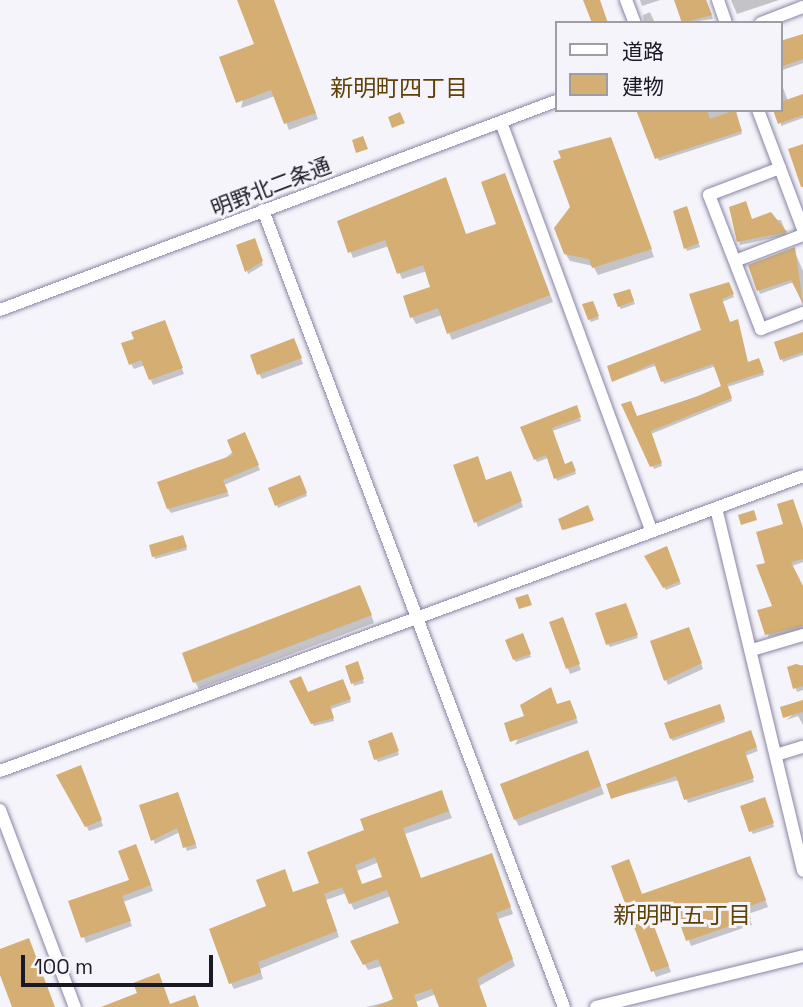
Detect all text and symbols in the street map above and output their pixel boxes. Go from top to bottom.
legend [554,21,782,112]
text: 道路 [622,38,664,65]
text: 建物 [622,73,664,100]
district label: 新明町四丁目 [330,74,468,102]
street label: 明野北二条通 [208,153,334,221]
district label: 新明町五丁目 [613,901,751,929]
scale bar [24,940,217,984]
text: 100 m [34,953,93,980]

